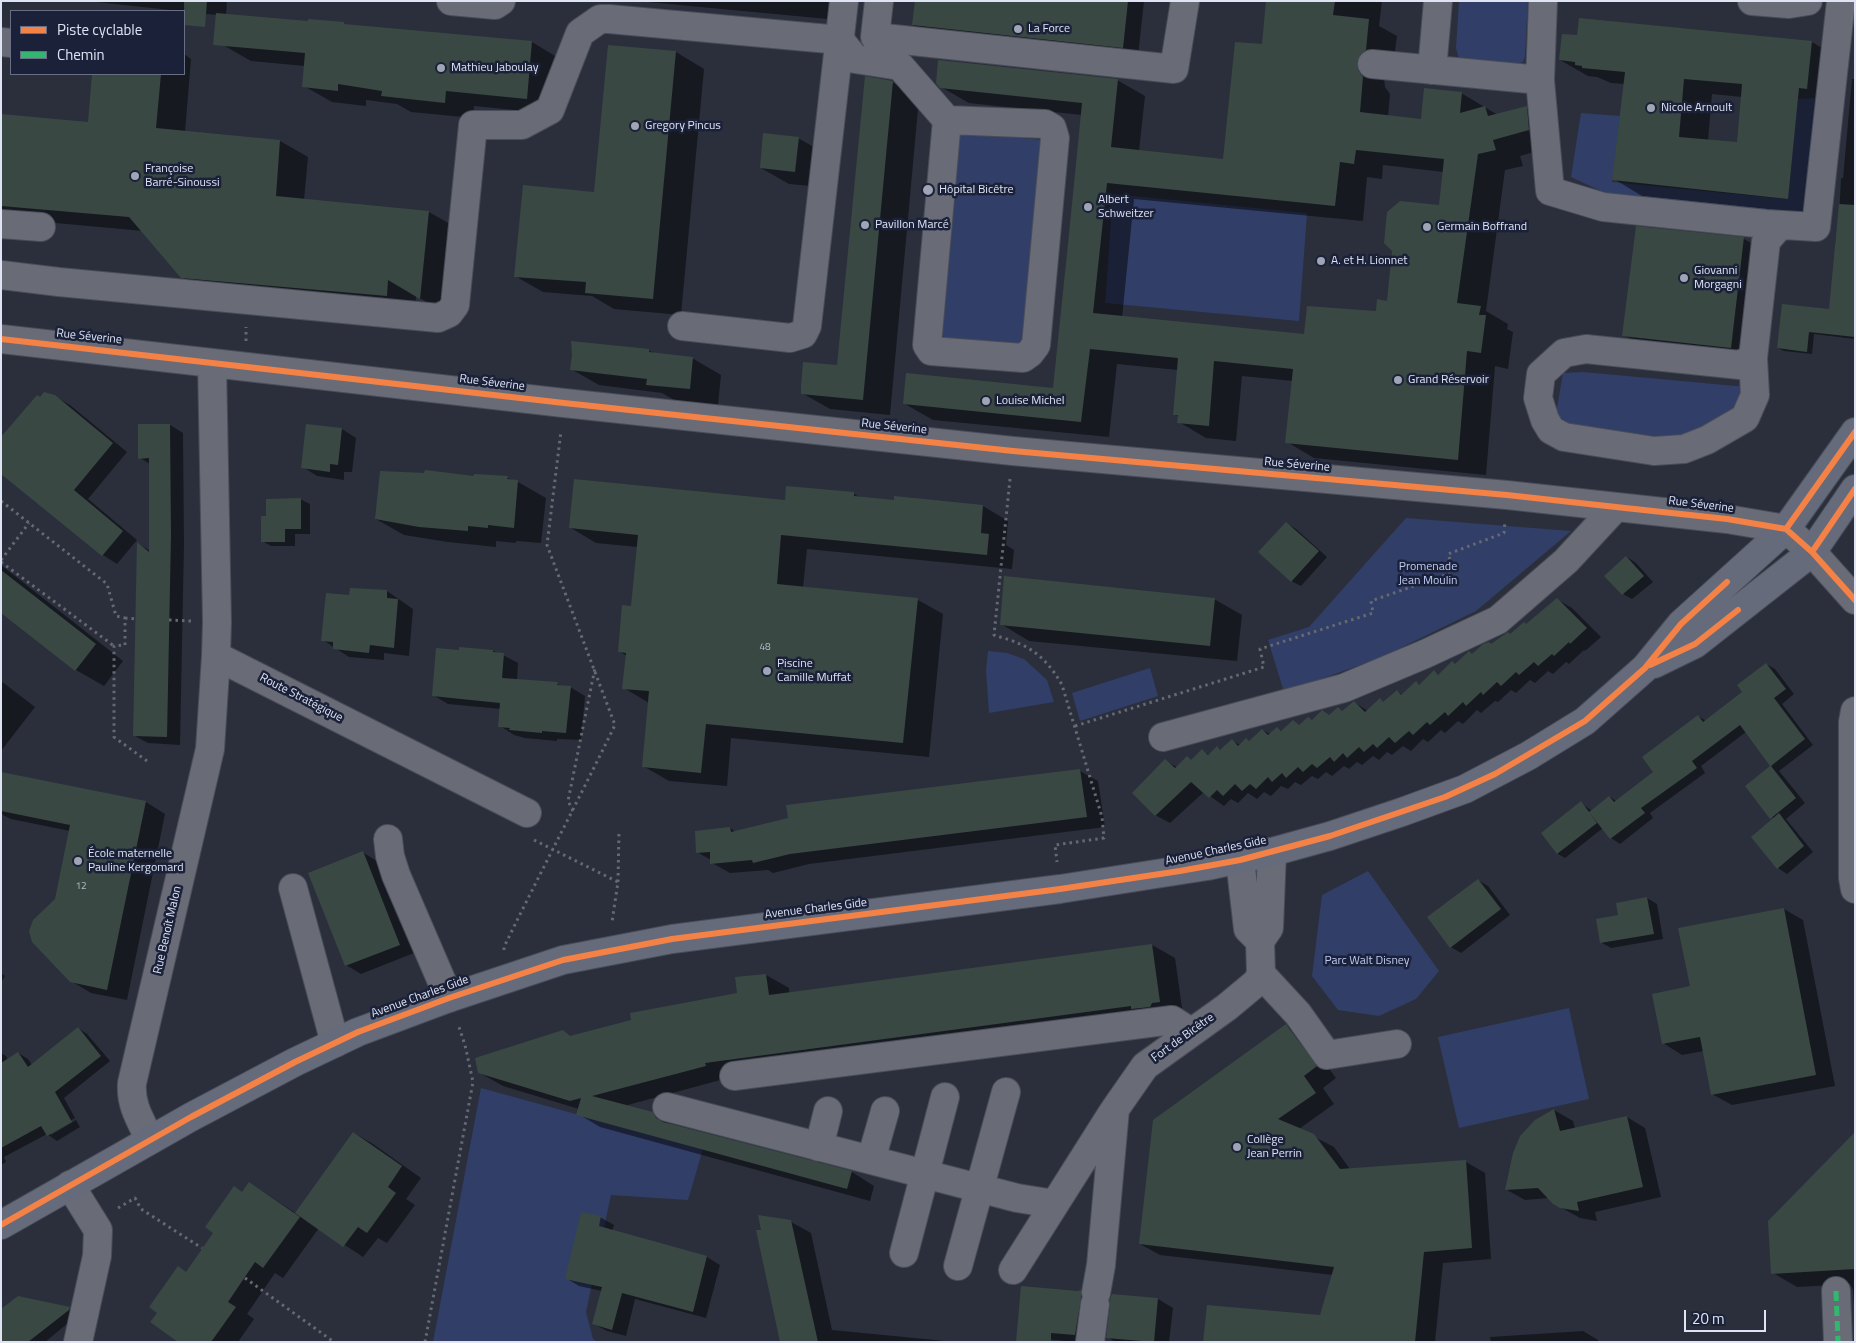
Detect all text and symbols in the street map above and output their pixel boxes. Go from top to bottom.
legend [10,10,185,75]
text: Piste cyclable [57,18,142,41]
place label: La Force [1028,22,1070,36]
marker: La Force [1012,23,1024,35]
text: Chemin [57,43,105,66]
place label: Mathieu Jaboulay [451,61,538,75]
marker: Mathieu Jaboulay [435,62,447,74]
place label: Nicole Arnoult [1661,101,1732,115]
marker: Nicole Arnoult [1645,102,1657,114]
place label: Gregory Pincus [645,119,721,133]
marker: Gregory Pincus [629,120,641,132]
place label: Françoise Barré-Sinoussi [145,162,220,190]
marker: Françoise Barré-Sinoussi [129,170,141,182]
marker: Hôpital Bicêtre [921,183,935,197]
place label: Hôpital Bicêtre [939,183,1013,197]
place label: Albert Schweitzer [1098,193,1154,221]
marker: Albert Schweitzer [1082,201,1094,213]
place label: Pavillon Marcé [875,218,949,232]
marker: Pavillon Marcé [859,219,871,231]
place label: Germain Boffrand [1437,220,1527,234]
marker: Germain Boffrand [1421,221,1433,233]
place label: A. et H. Lionnet [1331,254,1407,268]
marker: A. et H. Lionnet [1315,255,1327,267]
place label: Giovanni Morgagni [1694,264,1742,292]
marker: Giovanni Morgagni [1678,272,1690,284]
street label: Rue Séverine [55,326,123,348]
street label: Rue Séverine [458,372,526,394]
place label: Grand Réservoir [1408,373,1489,387]
marker: Grand Réservoir [1392,374,1404,386]
place label: Louise Michel [996,394,1065,408]
marker: Louise Michel [980,395,992,407]
street label: Rue Séverine [860,416,928,438]
street label: Rue Séverine [1264,455,1330,475]
street label: Rue Séverine [1667,494,1735,516]
park label: Promenade Jean Moulin [1398,560,1458,588]
house number: 48 [759,642,771,654]
place label: Piscine Camille Muffat [777,657,851,685]
marker: Piscine Camille Muffat [761,665,773,677]
street label: Route Stratégique [257,671,345,725]
street label: Avenue Charles Gide [1164,833,1268,869]
place label: École maternelle Pauline Kergomard [88,847,184,875]
marker: École maternelle Pauline Kergomard [72,855,84,867]
house number: 12 [75,881,87,893]
street label: Rue Benoît Malon [151,885,185,975]
street label: Avenue Charles Gide [764,896,868,922]
park label: Parc Walt Disney [1324,954,1410,968]
street label: Avenue Charles Gide [369,973,471,1021]
street label: Fort de Bicêtre [1149,1010,1217,1066]
place label: Collège Jean Perrin [1247,1133,1302,1161]
marker: Collège Jean Perrin [1231,1141,1243,1153]
scale bar [1686,1300,1768,1332]
text: 20 m [1692,1307,1725,1330]

